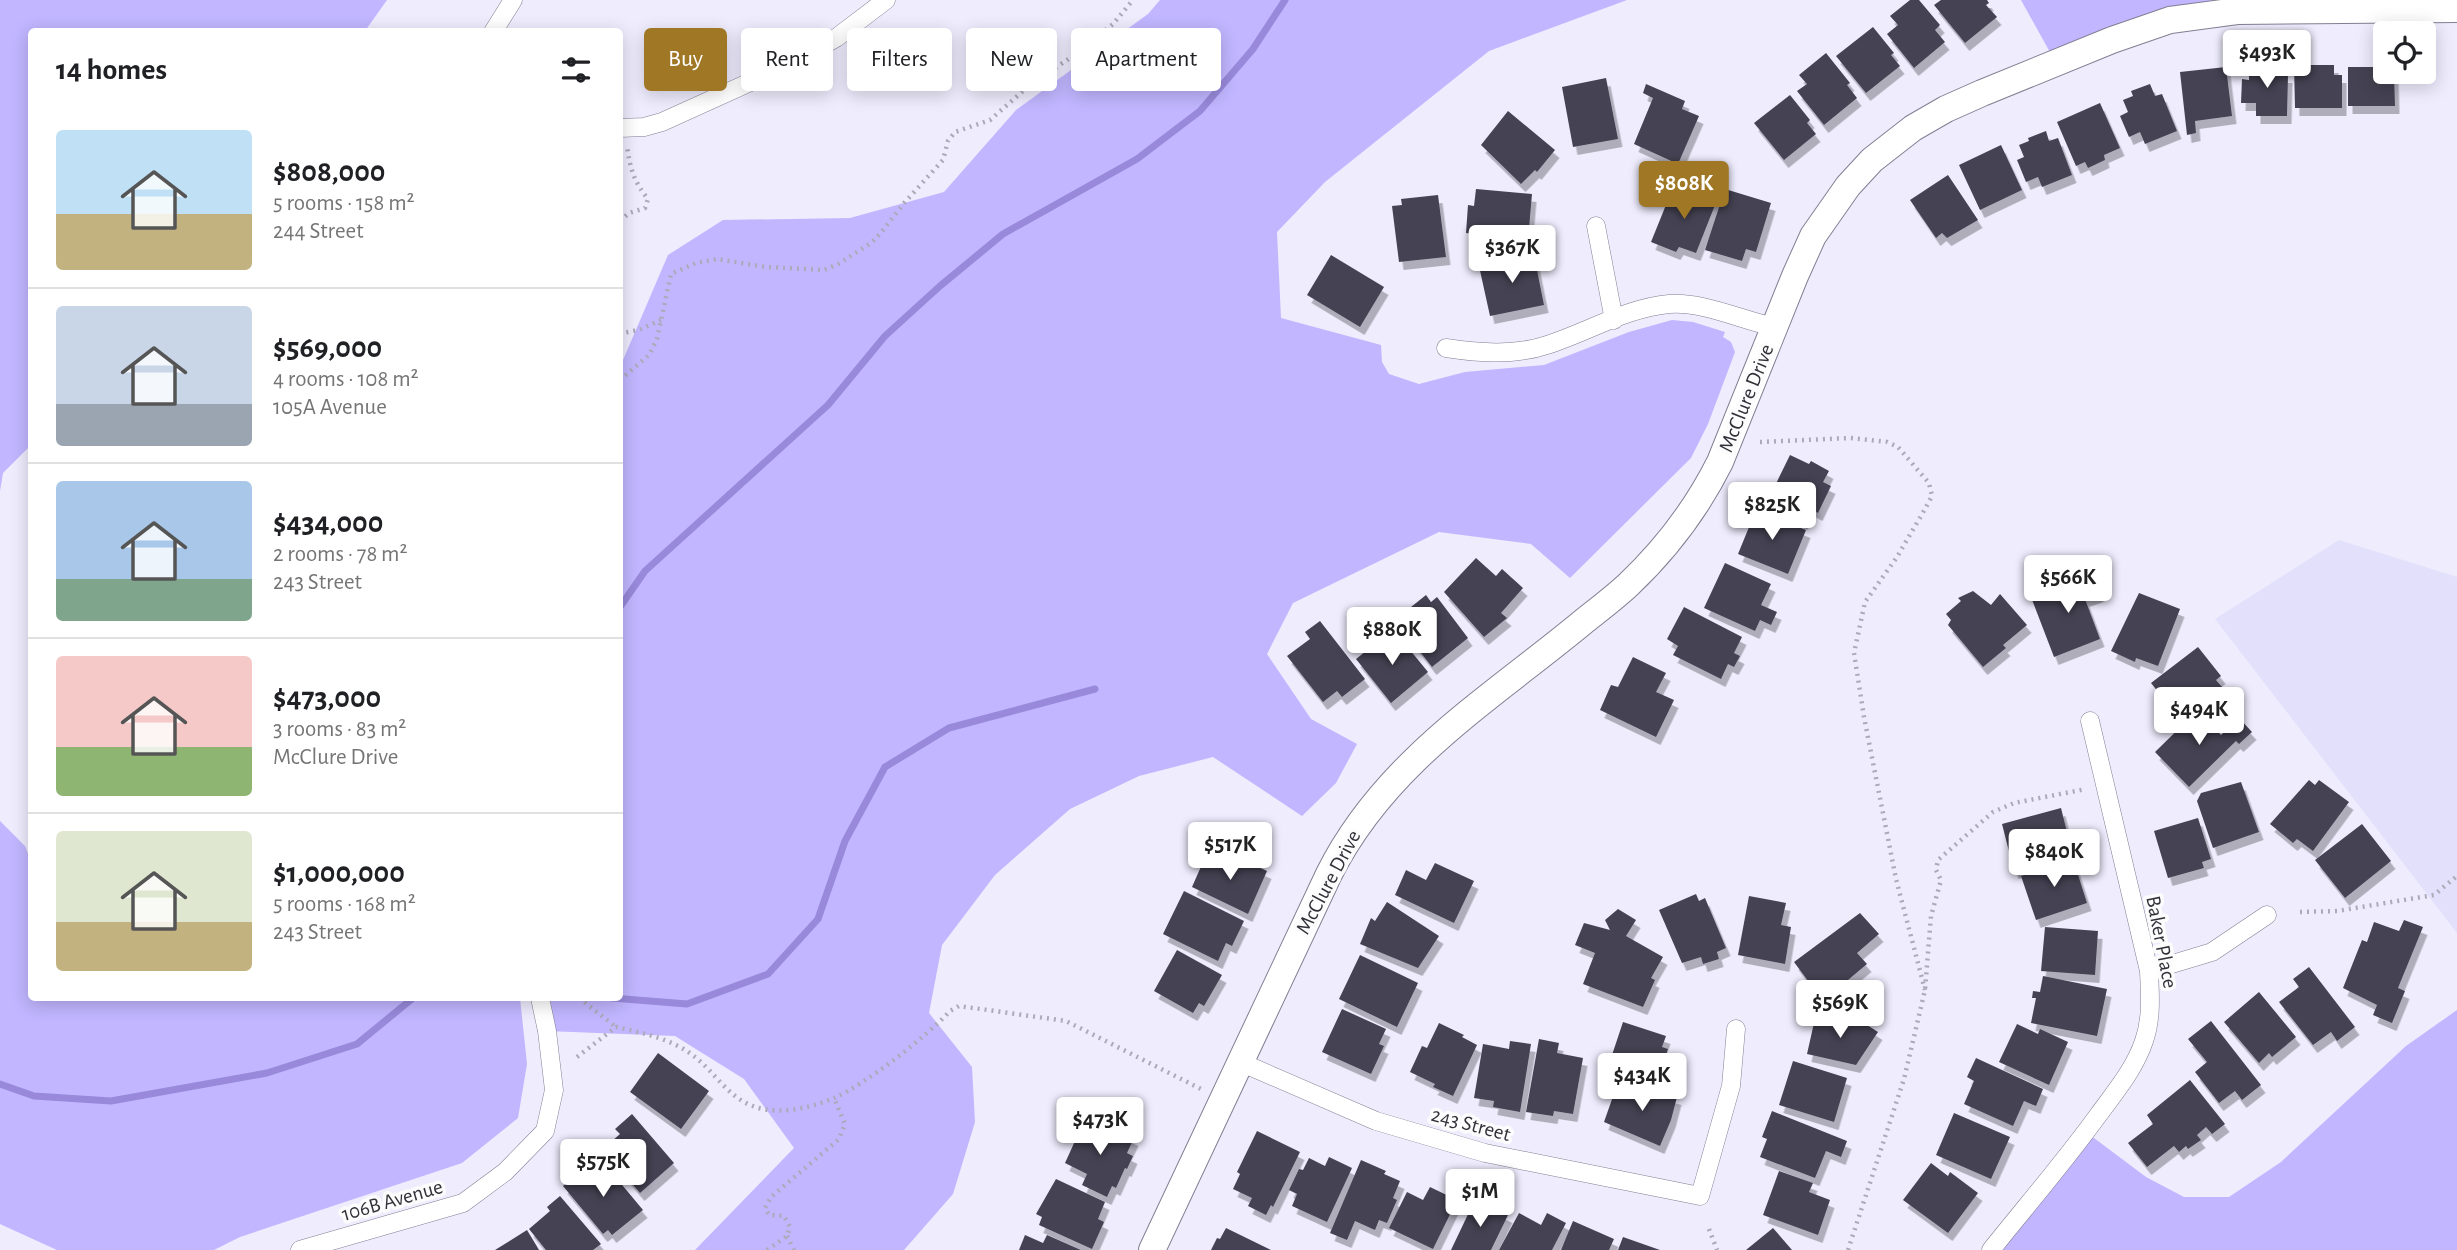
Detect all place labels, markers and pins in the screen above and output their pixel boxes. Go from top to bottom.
pin: $493K [2218,31,2316,90]
pin: $808K [1635,162,1733,221]
pin: $367K [1463,226,1561,285]
pin: $825K [1723,482,1821,542]
pin: $566K [2019,556,2117,615]
pin: $880K [1343,608,1441,667]
pin: $494K [2150,688,2248,747]
pin: $517K [1181,822,1279,882]
pin: $840K [2005,830,2103,889]
pin: $569K [1791,981,1889,1040]
pin: $434K [1593,1054,1691,1113]
pin: $473K [1051,1098,1149,1157]
pin: $575K [554,1140,652,1199]
pin: $1M [1446,1170,1514,1229]

